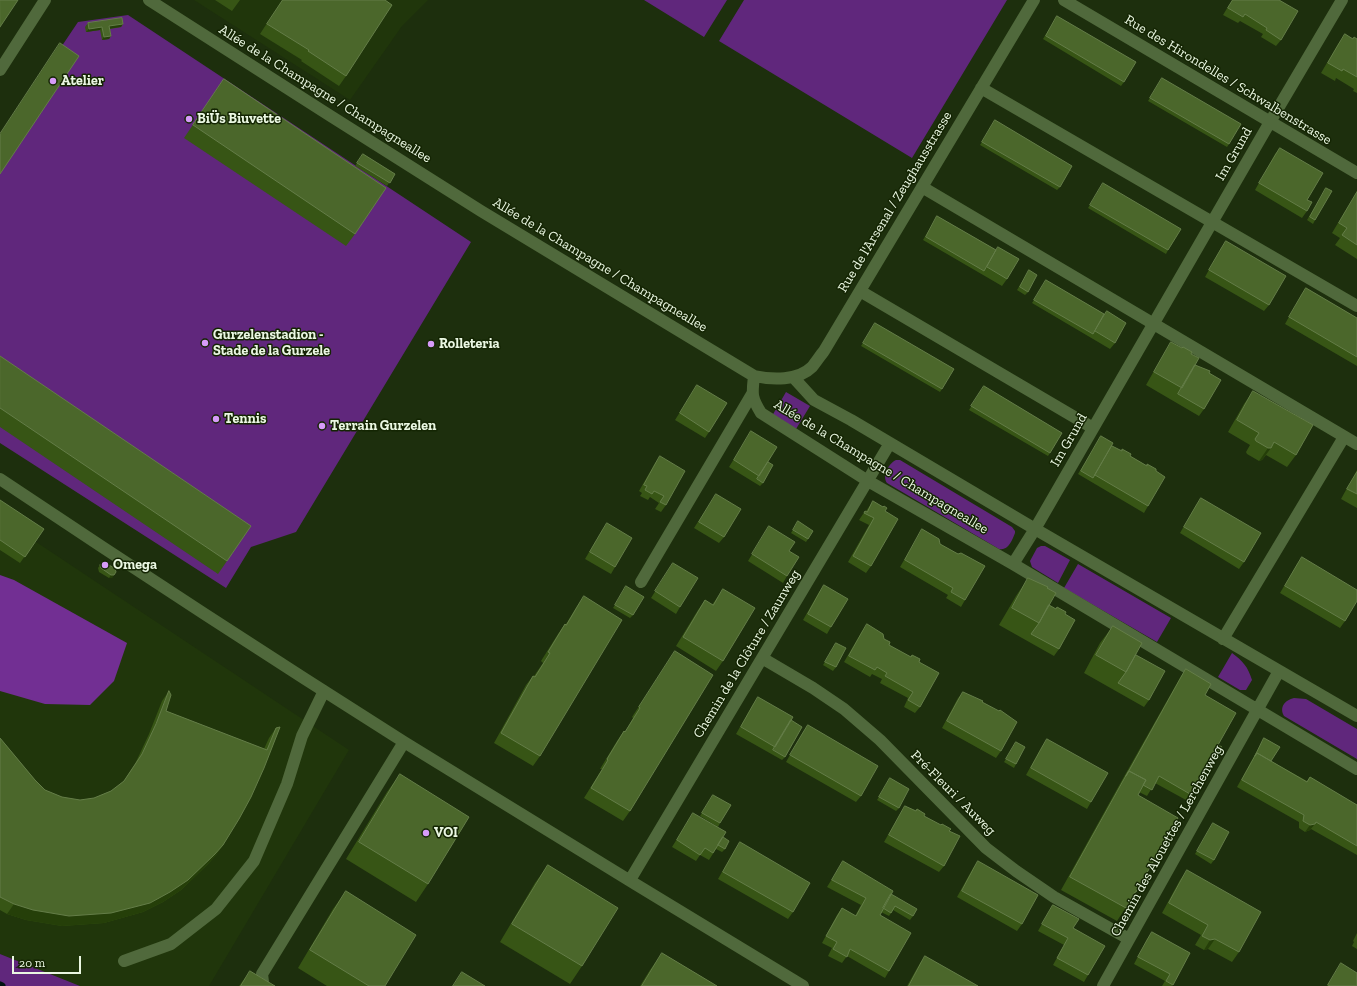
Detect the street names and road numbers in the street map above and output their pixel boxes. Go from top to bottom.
street label: Rue des Hirondelles / Schwalbenstrasse [1121,11,1335,149]
street label: Allée de la Champagne / Champagneallee [216,21,434,167]
street label: Rue de l'Arsenal / Zeughausstrasse [834,109,956,295]
street label: Im Grund [1212,124,1256,184]
street label: Allée de la Champagne / Champagneallee [490,194,710,336]
street label: Allée de la Champagne / Champagneallee [771,396,991,538]
street label: Im Grund [1047,410,1091,470]
street label: Chemin de la Clôture / Zaunweg [690,567,804,741]
street label: Chemin des Alouettes / Lerchenweg [1107,742,1227,940]
street label: Pré-Fleuri / Auweg [907,747,999,839]

